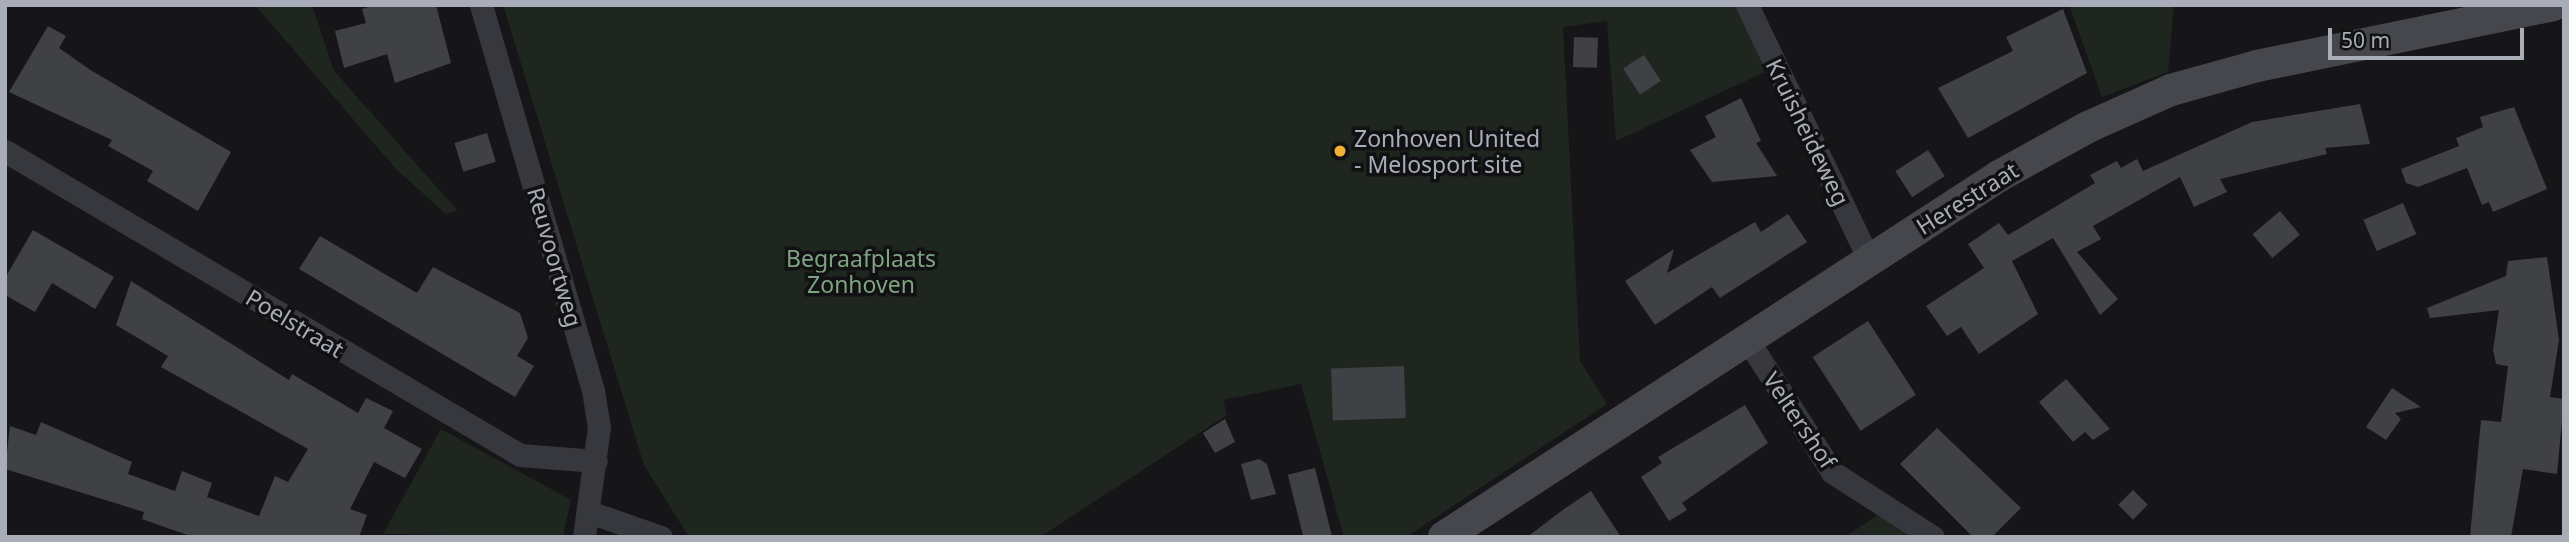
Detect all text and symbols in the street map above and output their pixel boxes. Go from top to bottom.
scale bar [2331,14,2527,58]
text: 50 m [2341,26,2390,54]
street label: Kruisheideweg [1761,54,1855,210]
place label: Zonhoven United - Melosport site [1354,124,1540,178]
marker: Zonhoven United - Melosport site [1332,143,1348,159]
street label: Herestraat [1911,156,2023,240]
street label: Reuvoortweg [522,184,588,330]
park label: Begraafplaats Zonhoven [786,244,936,298]
street label: Poelstraat [241,283,349,363]
street label: Veltershof [1758,367,1842,473]

